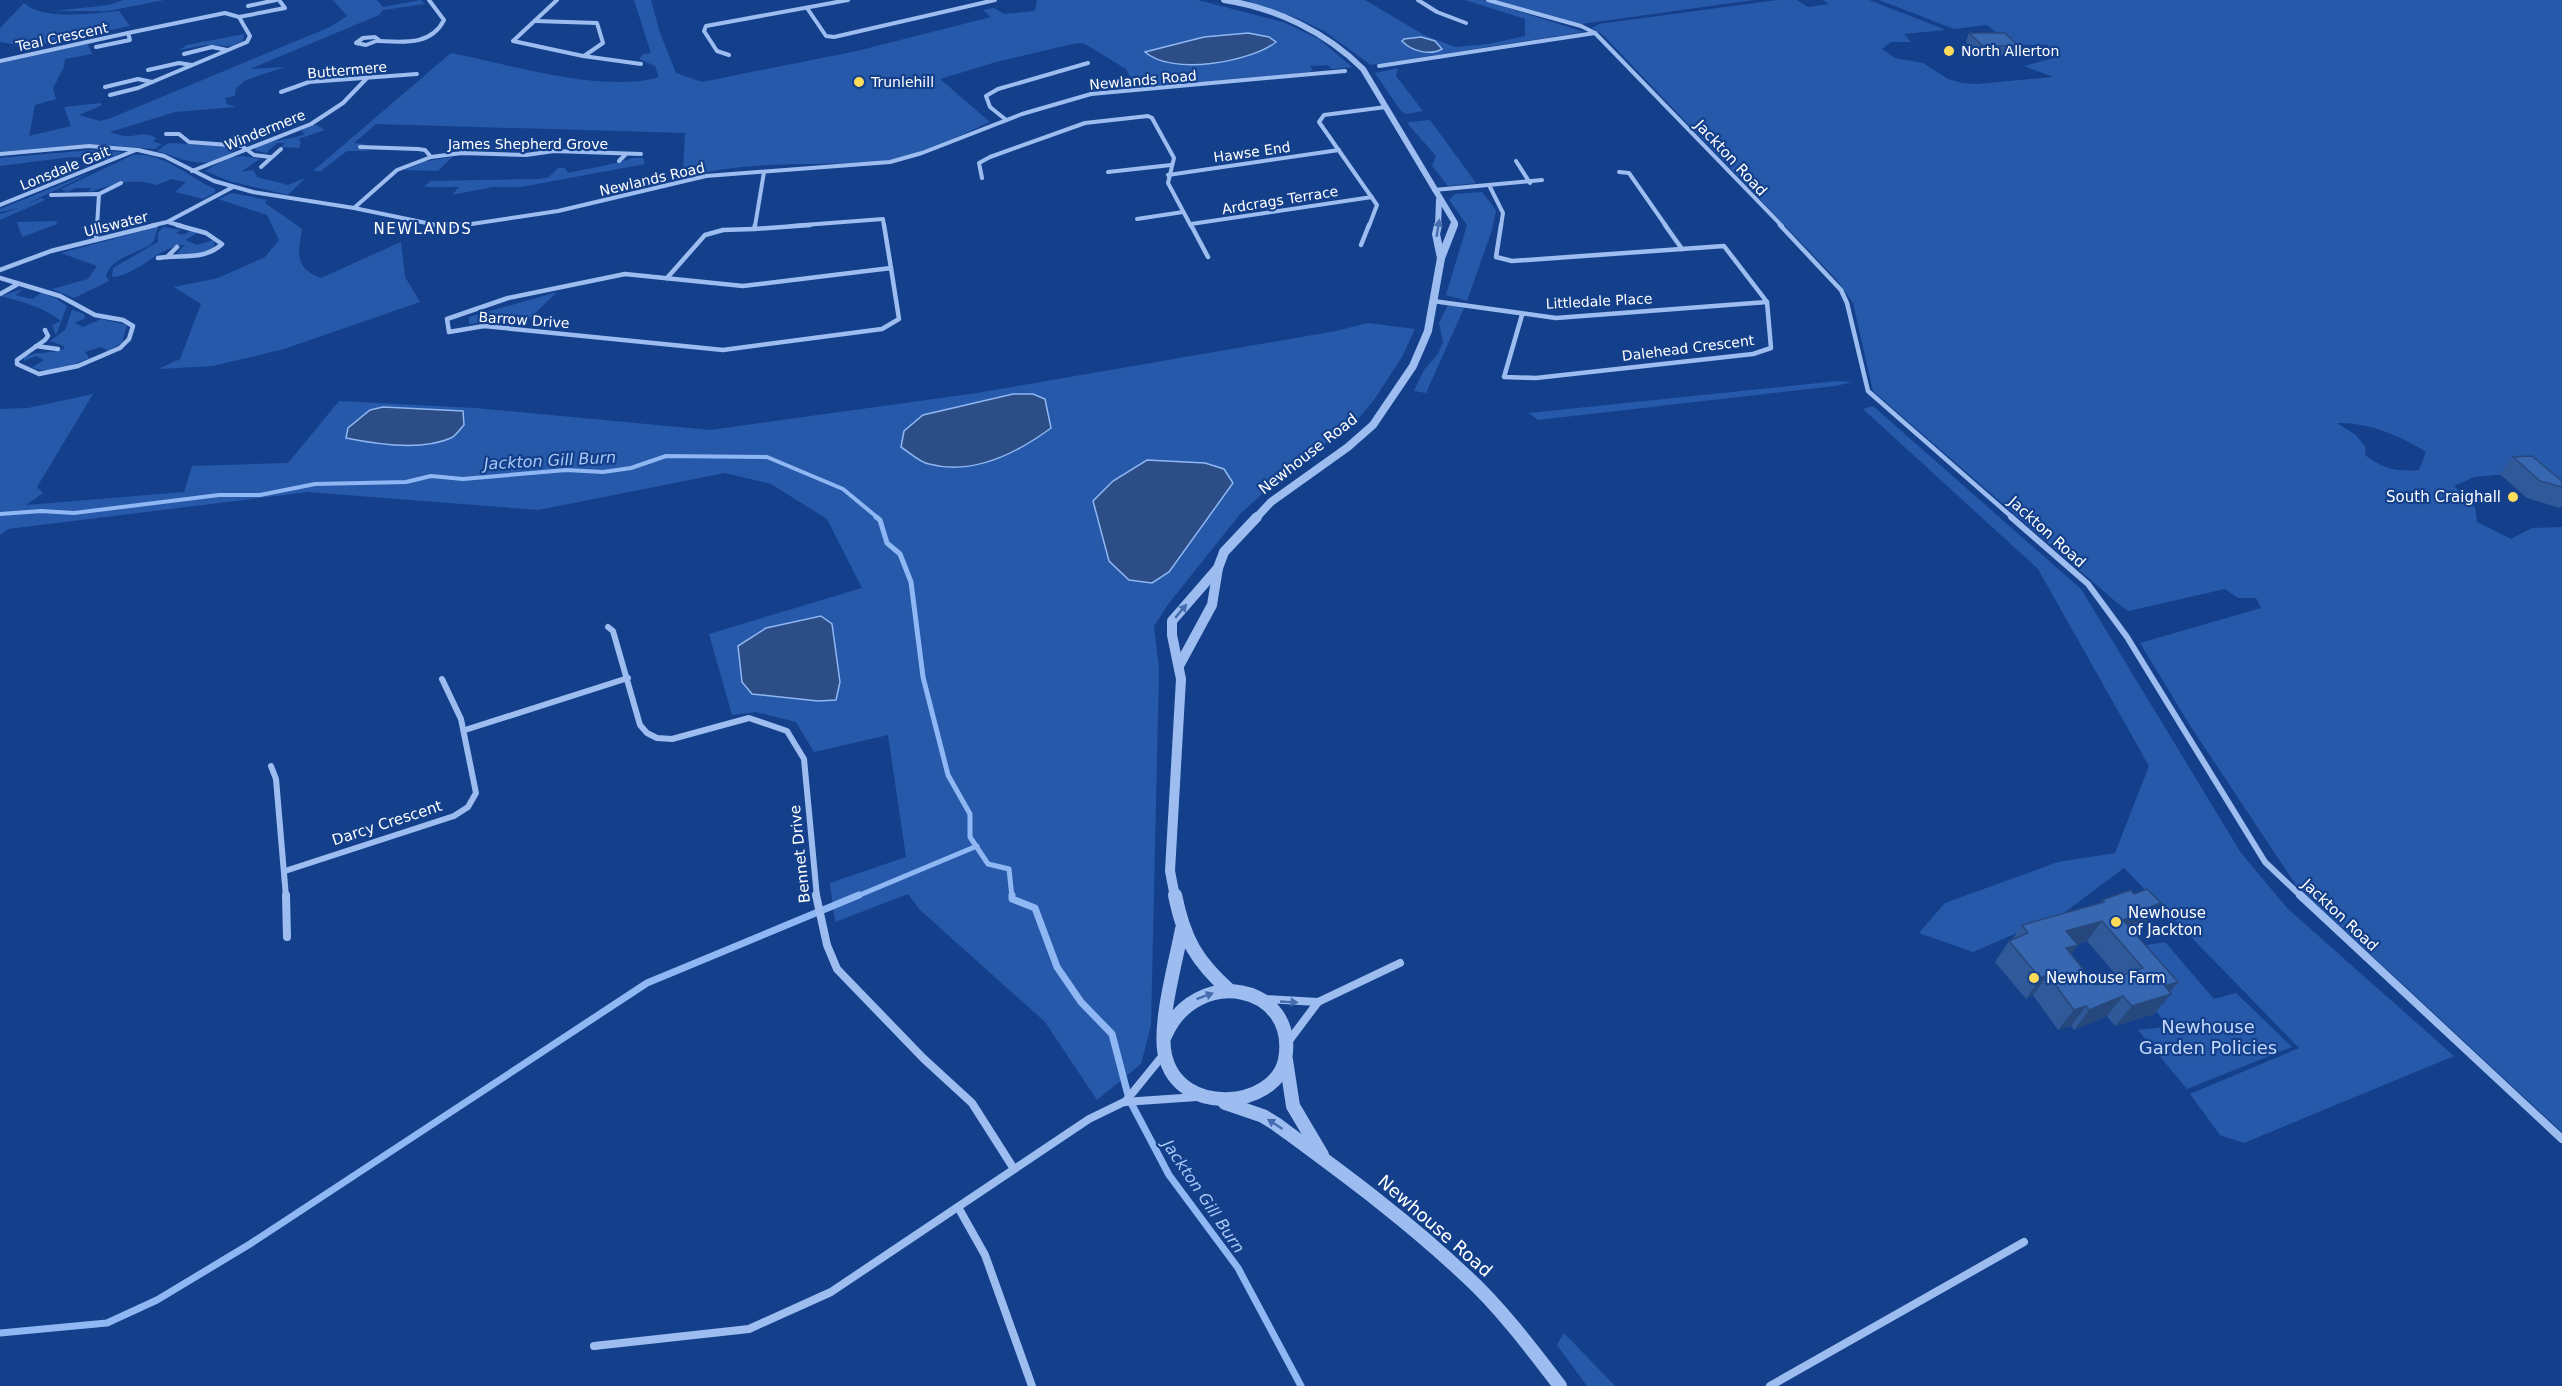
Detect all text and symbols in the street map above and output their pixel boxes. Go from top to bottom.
street label: Teal Crescent [14,19,110,55]
place label: North Allerton [1961,43,2059,59]
marker: North Allerton [1942,44,1956,58]
street label: Buttermere [307,59,387,81]
street label: Newlands Road [1089,67,1197,93]
place label: Trunlehill [870,74,934,90]
marker: Trunlehill [852,75,866,89]
street label: Windermere [222,107,308,153]
street label: Jackton Road [1690,115,1771,200]
street label: James Shepherd Grove [447,136,608,152]
street label: Hawse End [1212,139,1292,165]
street label: Lonsdale Gait [18,143,113,193]
street label: Newlands Road [598,159,706,199]
street label: Ardcrags Terrace [1221,183,1339,217]
street label: Ullswater [82,208,150,240]
one-way arrow [1433,218,1442,237]
district label: NEWLANDS [374,220,472,238]
street label: Littledale Place [1545,290,1653,312]
street label: Barrow Drive [478,309,570,331]
street label: Dalehead Crescent [1621,332,1756,364]
street label: Newhouse Road [1255,410,1361,498]
water label: Jackton Gill Burn [480,448,617,474]
place label: South Craighall [2386,488,2501,506]
marker: South Craighall [2506,490,2520,504]
street label: Jackton Road [2004,492,2089,571]
one-way arrow [1174,603,1187,619]
street label: Darcy Crescent [330,797,444,849]
street label: Bennet Drive [786,804,814,904]
street label: Jackton Road [2297,874,2382,955]
place label: Newhouse of Jackton [2128,904,2206,939]
marker: Newhouse of Jackton [2109,915,2123,929]
place label: Newhouse Farm [2046,969,2166,987]
marker: Newhouse Farm [2027,971,2041,985]
one-way arrow [1196,991,1214,1001]
one-way arrow [1279,997,1298,1006]
park label: Newhouse Garden Policies [2139,1016,2277,1058]
one-way arrow [1268,1118,1284,1130]
water label: Jackton Gill Burn [1157,1134,1249,1257]
street label: Newhouse Road [1374,1170,1497,1281]

